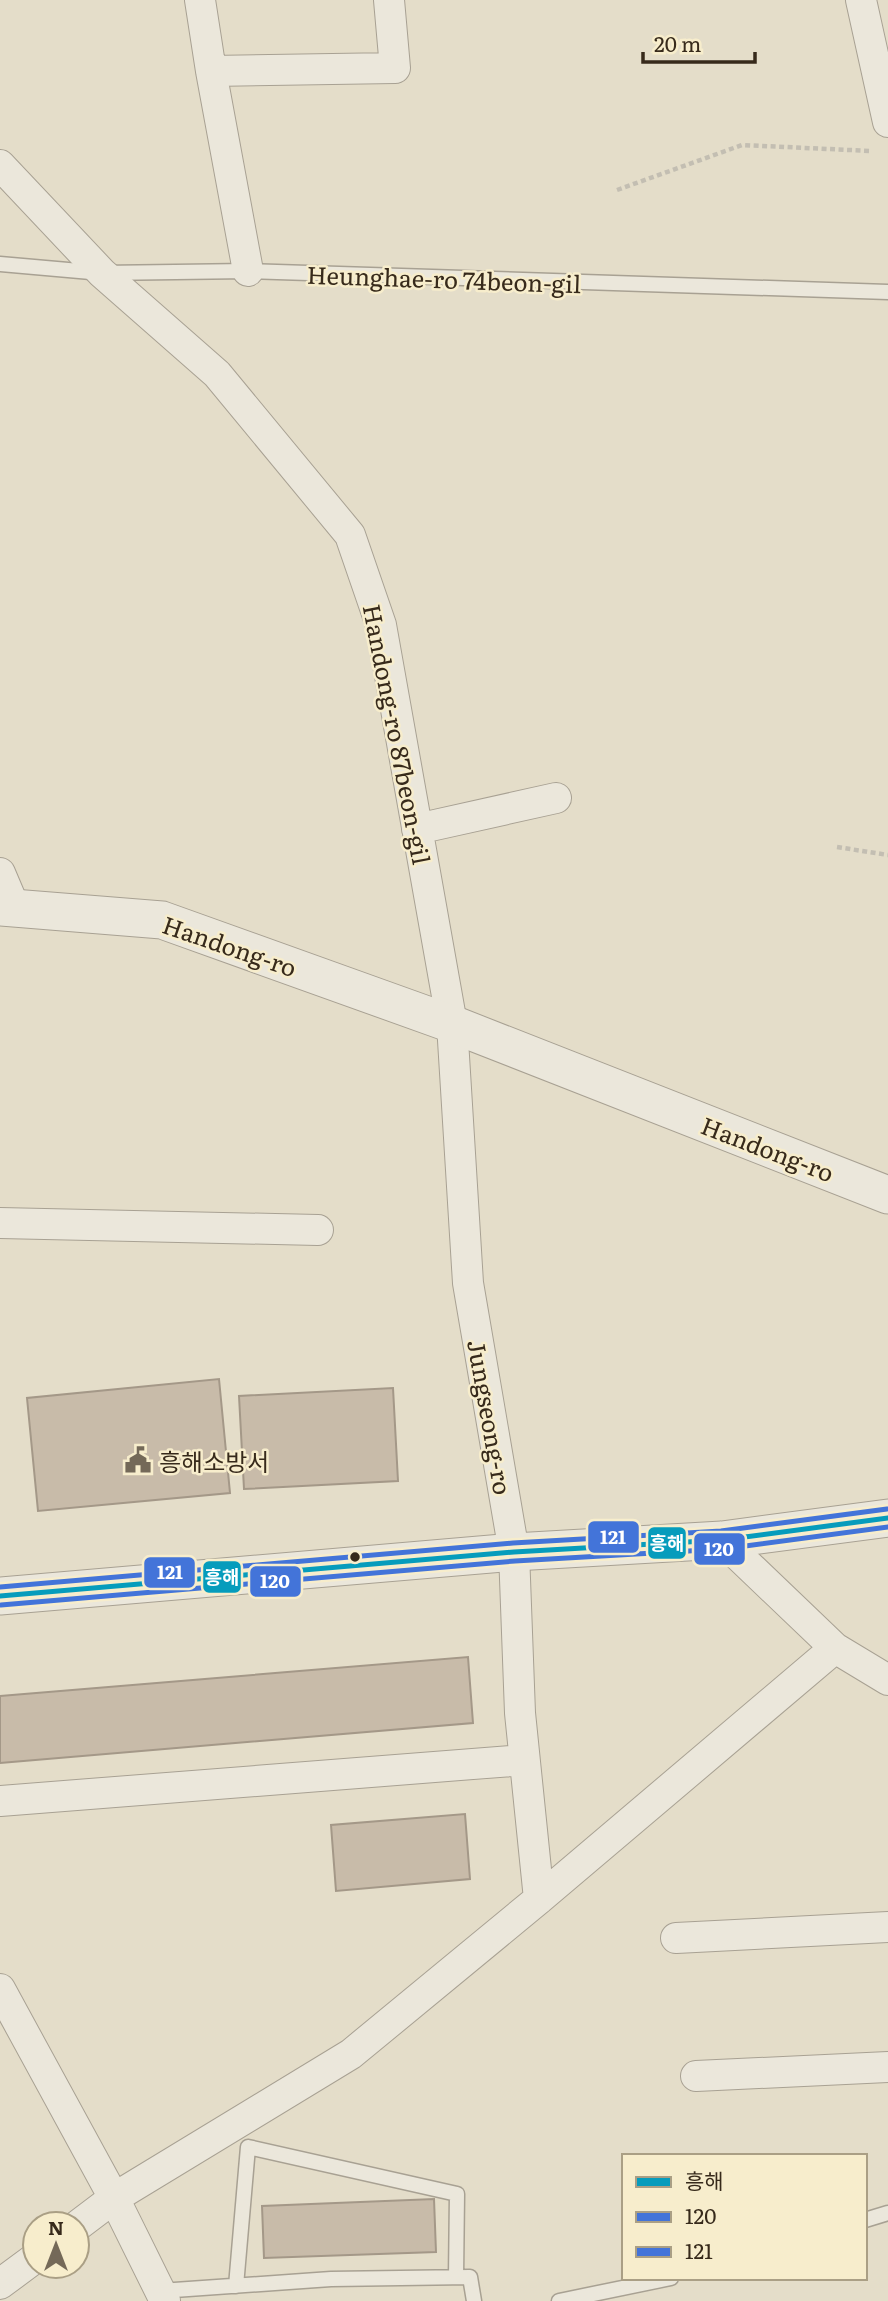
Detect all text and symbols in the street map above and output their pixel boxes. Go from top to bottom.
scale bar [643,21,755,65]
text: 20 m [654,27,701,58]
street label: Heunghae-ro 74beon-gil [306,256,582,300]
street label: Handong-ro 87beon-gil [356,601,440,867]
street label: Handong-ro [158,906,302,984]
street label: Handong-ro [696,1107,840,1189]
street label: Jungseong-ro [460,1337,522,1497]
place label: 흥해소방서 [159,1443,269,1478]
public building icon: 흥해소방서 [123,1445,153,1475]
line badge: 121 [587,1520,640,1554]
text: 121 [600,1522,626,1550]
line badge: 흥해 [647,1526,687,1560]
text: 흥해 [650,1528,684,1556]
line badge: 120 [693,1532,746,1566]
text: 120 [704,1534,734,1562]
unlabelled marker [348,1550,362,1564]
line badge: 121 [143,1556,196,1589]
text: 121 [157,1557,183,1585]
line badge: 흥해 [202,1560,242,1594]
text: 흥해 [205,1562,239,1590]
line badge: 120 [249,1565,302,1598]
text: 120 [260,1566,290,1594]
legend [622,2154,867,2280]
text: 흥해 [685,2164,724,2195]
text: 120 [685,2199,716,2230]
north arrow [21,2210,91,2280]
text: N [48,2213,64,2241]
text: 121 [685,2234,713,2265]

